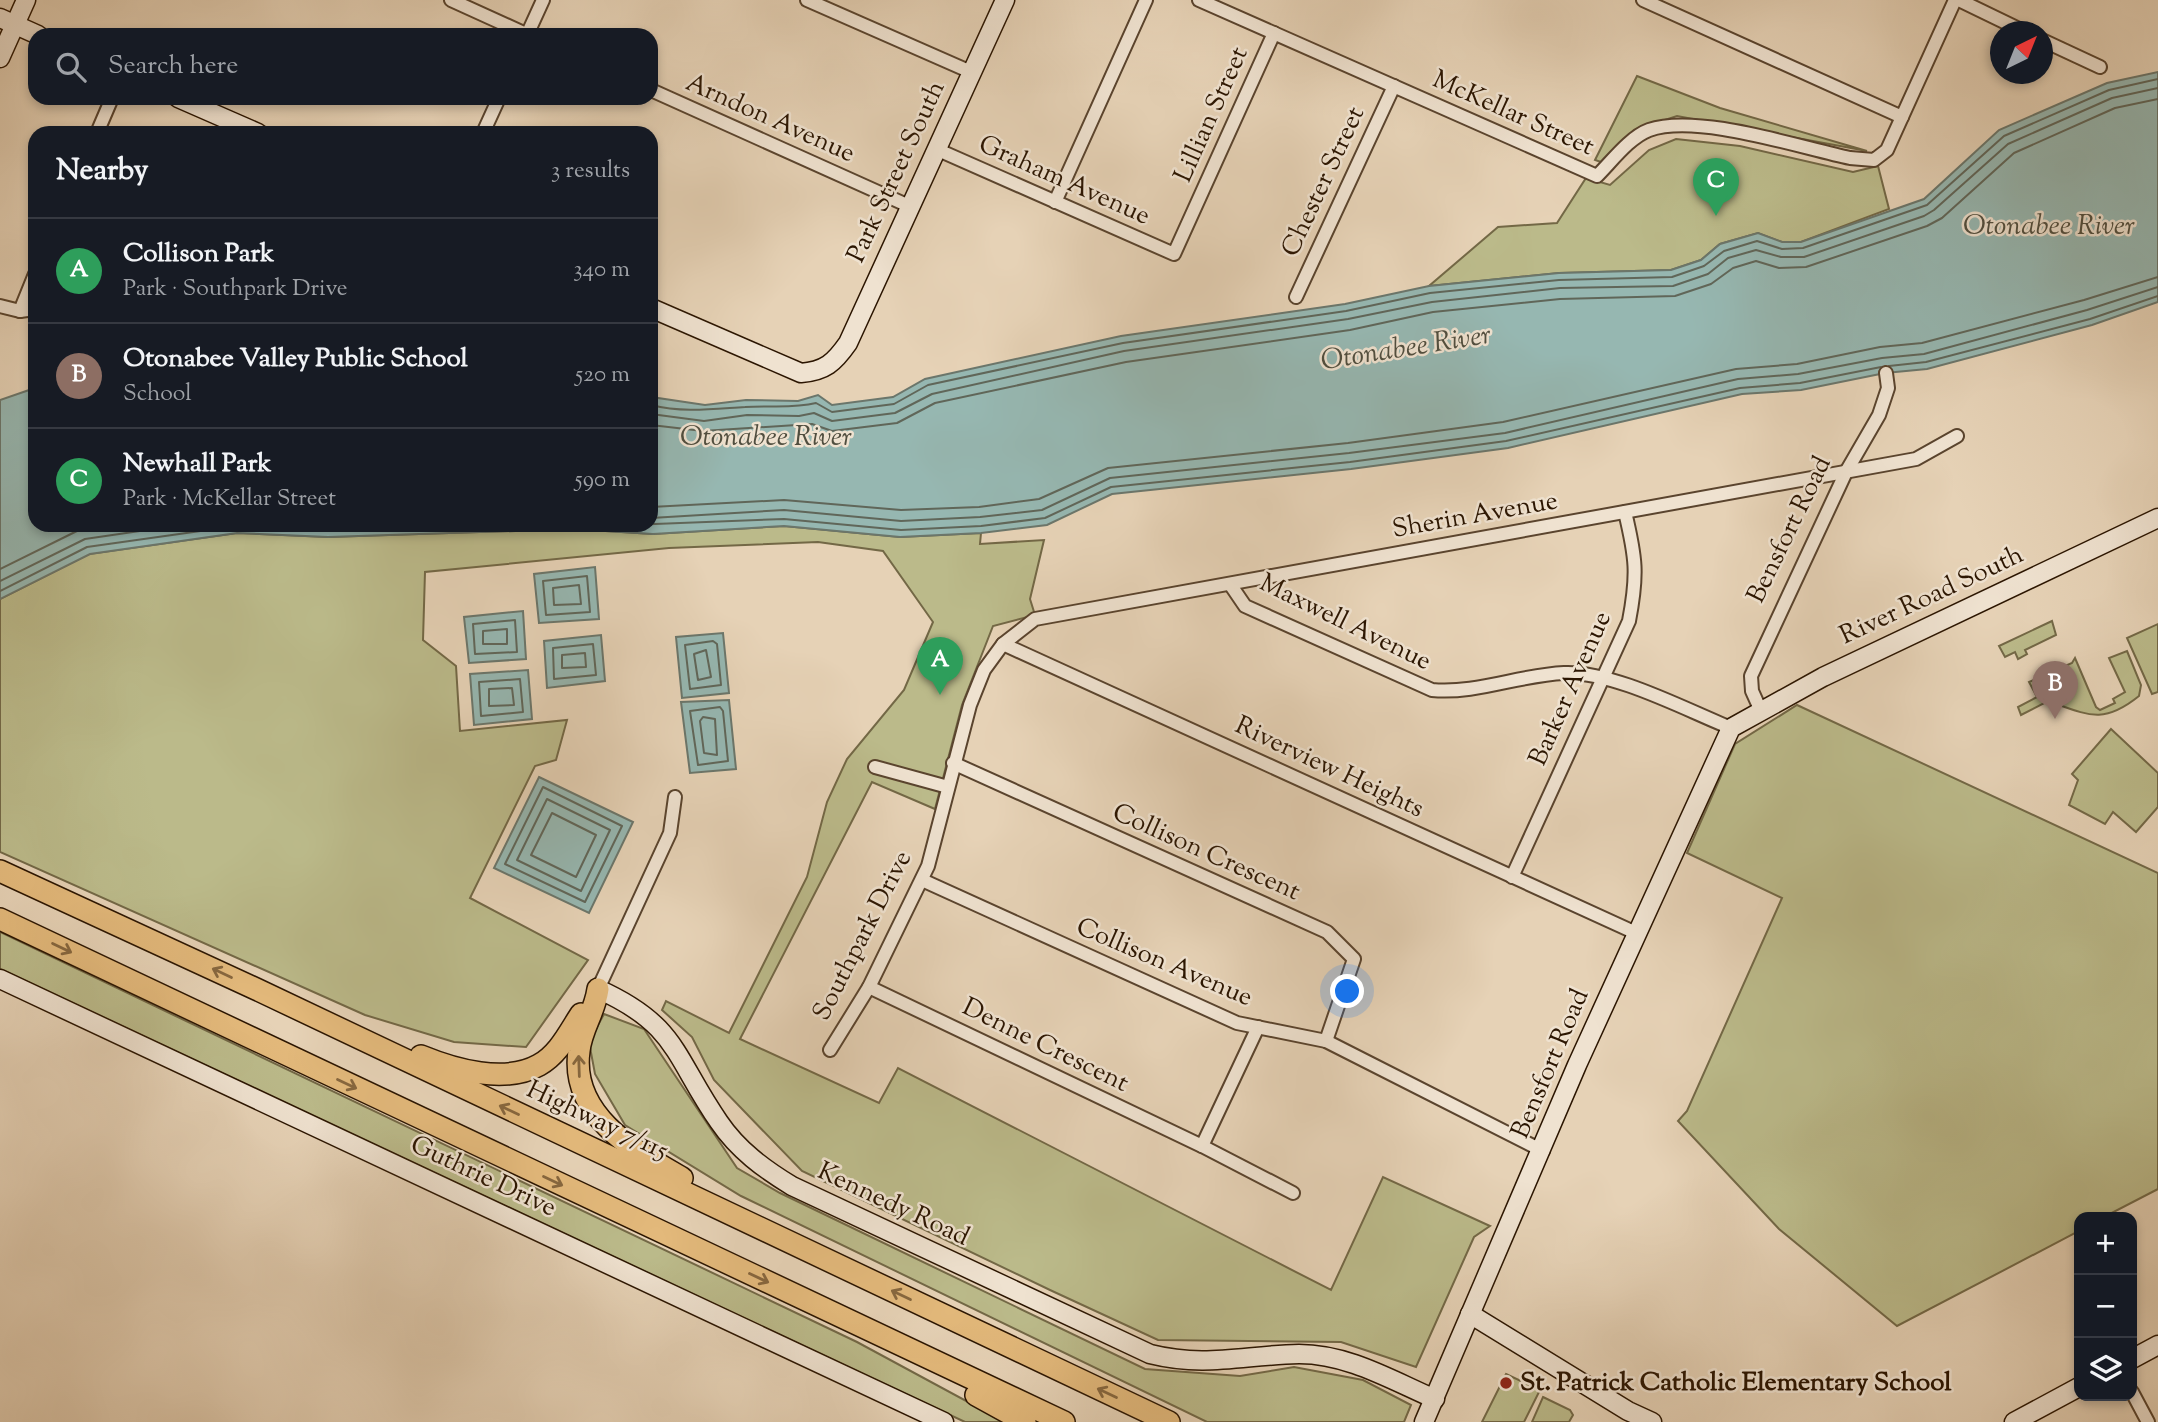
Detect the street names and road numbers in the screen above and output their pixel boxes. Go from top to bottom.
street label: Lillian Street [1166,41,1258,189]
street label: McKellar Street [1426,62,1600,166]
street label: Arndon Avenue [679,65,861,173]
street label: Park Street South [839,75,955,269]
street label: Chester Street [1273,101,1375,263]
street label: Graham Avenue [972,127,1156,235]
street label: Bensfort Road [1738,450,1842,610]
street label: Sherin Avenue [1389,483,1561,549]
street label: River Road South [1834,537,2030,655]
street label: Maxwell Avenue [1253,565,1437,681]
street label: Barker Avenue [1520,606,1622,772]
street label: Riverview Heights [1228,708,1430,828]
street label: Collison Crescent [1106,795,1306,911]
street label: Southpark Drive [804,845,922,1027]
street label: Collison Avenue [1070,909,1258,1017]
street label: Bensfort Road [1503,983,1599,1145]
street label: Denne Crescent [955,990,1135,1102]
street label: Highway 7/115 [520,1072,674,1170]
street label: Guthrie Drive [404,1127,562,1227]
street label: Kennedy Road [811,1154,975,1256]

